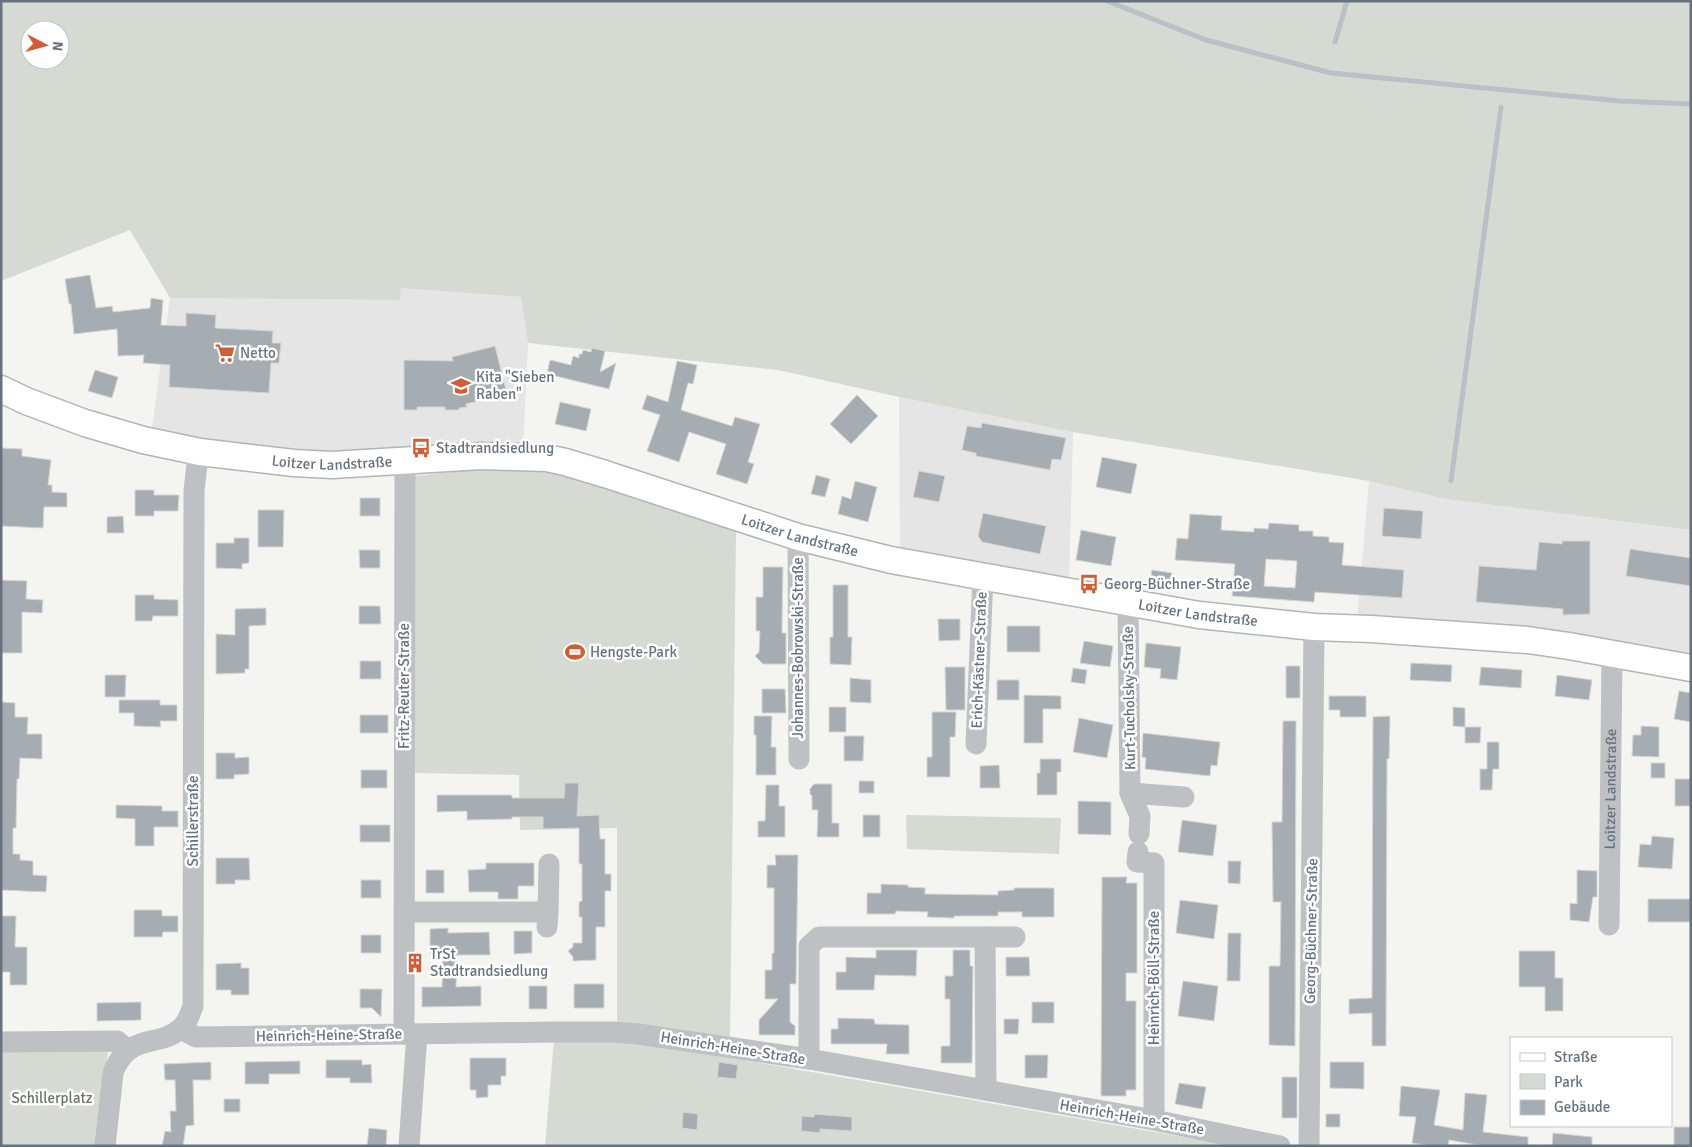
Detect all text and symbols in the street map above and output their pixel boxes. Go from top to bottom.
north arrow [20,20,70,70]
text: N [48,41,66,52]
supermarket icon: Netto [214,342,236,364]
place label: Netto [240,344,276,362]
place label: Kita "Sieben Raben" [476,368,554,403]
school or university icon: Kita "Sieben Raben" [450,375,472,397]
bus stop icon: Stadtrandsiedlung [410,437,432,459]
place label: Stadtrandsiedlung [436,439,554,457]
street label: Loitzer Landstraße [271,451,393,474]
street label: Loitzer Landstraße [739,510,860,561]
street label: Johannes-Bobrowski-Straße [789,557,807,739]
bus stop icon: Georg-Büchner-Straße [1078,573,1100,595]
place label: Georg-Büchner-Straße [1104,575,1250,593]
street label: Erich-Kästner-Straße [968,591,990,729]
street label: Loitzer Landstraße [1137,595,1259,630]
street label: Fritz-Reuter-Straße [395,623,413,749]
street label: Kurt-Tucholsky-Straße [1119,626,1139,770]
sports icon: Hengste-Park [564,641,586,663]
place label: Hengste-Park [590,643,677,661]
street label: Loitzer Landstraße [1601,729,1620,850]
street label: Schillerstraße [184,776,202,866]
street label: Georg-Büchner-Straße [1301,858,1321,1004]
street label: Heinrich-Böll-Straße [1145,911,1163,1045]
place label: TrSt Stadtrandsiedlung [430,945,548,980]
building icon: TrSt Stadtrandsiedlung [404,952,426,974]
street label: Heinrich-Heine-Straße [256,1025,402,1045]
street label: Heinrich-Heine-Straße [659,1028,807,1068]
legend [1510,1037,1672,1127]
text: Straße [1554,1048,1598,1066]
text: Park [1554,1073,1583,1091]
park label: Schillerplatz [11,1089,93,1107]
street label: Heinrich-Heine-Straße [1058,1095,1206,1139]
text: Gebäude [1554,1098,1610,1116]

